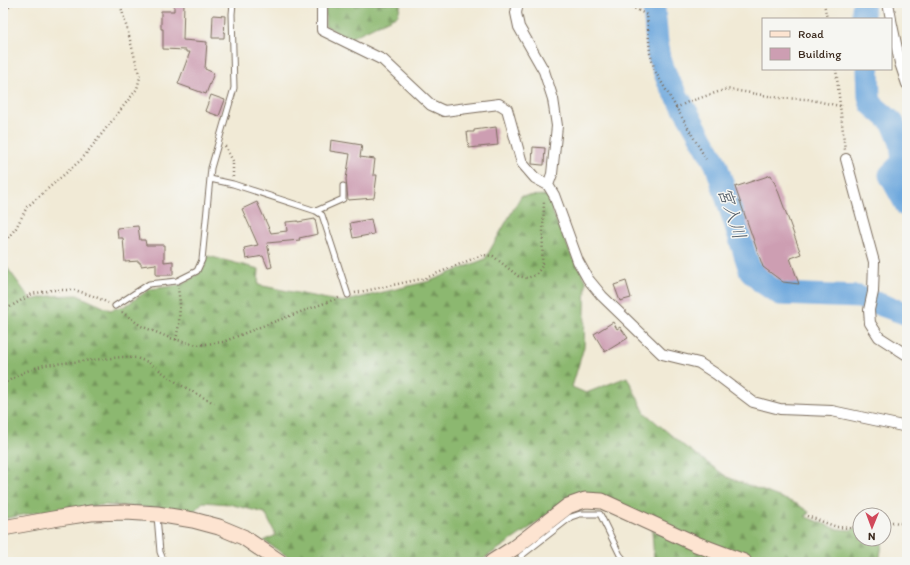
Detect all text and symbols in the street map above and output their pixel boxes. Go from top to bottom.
legend [762,18,892,70]
text: Road [798,27,824,41]
text: Building [798,47,842,61]
water label: 宮入川 [713,184,751,242]
north arrow [852,507,892,547]
text: N [868,530,876,543]

